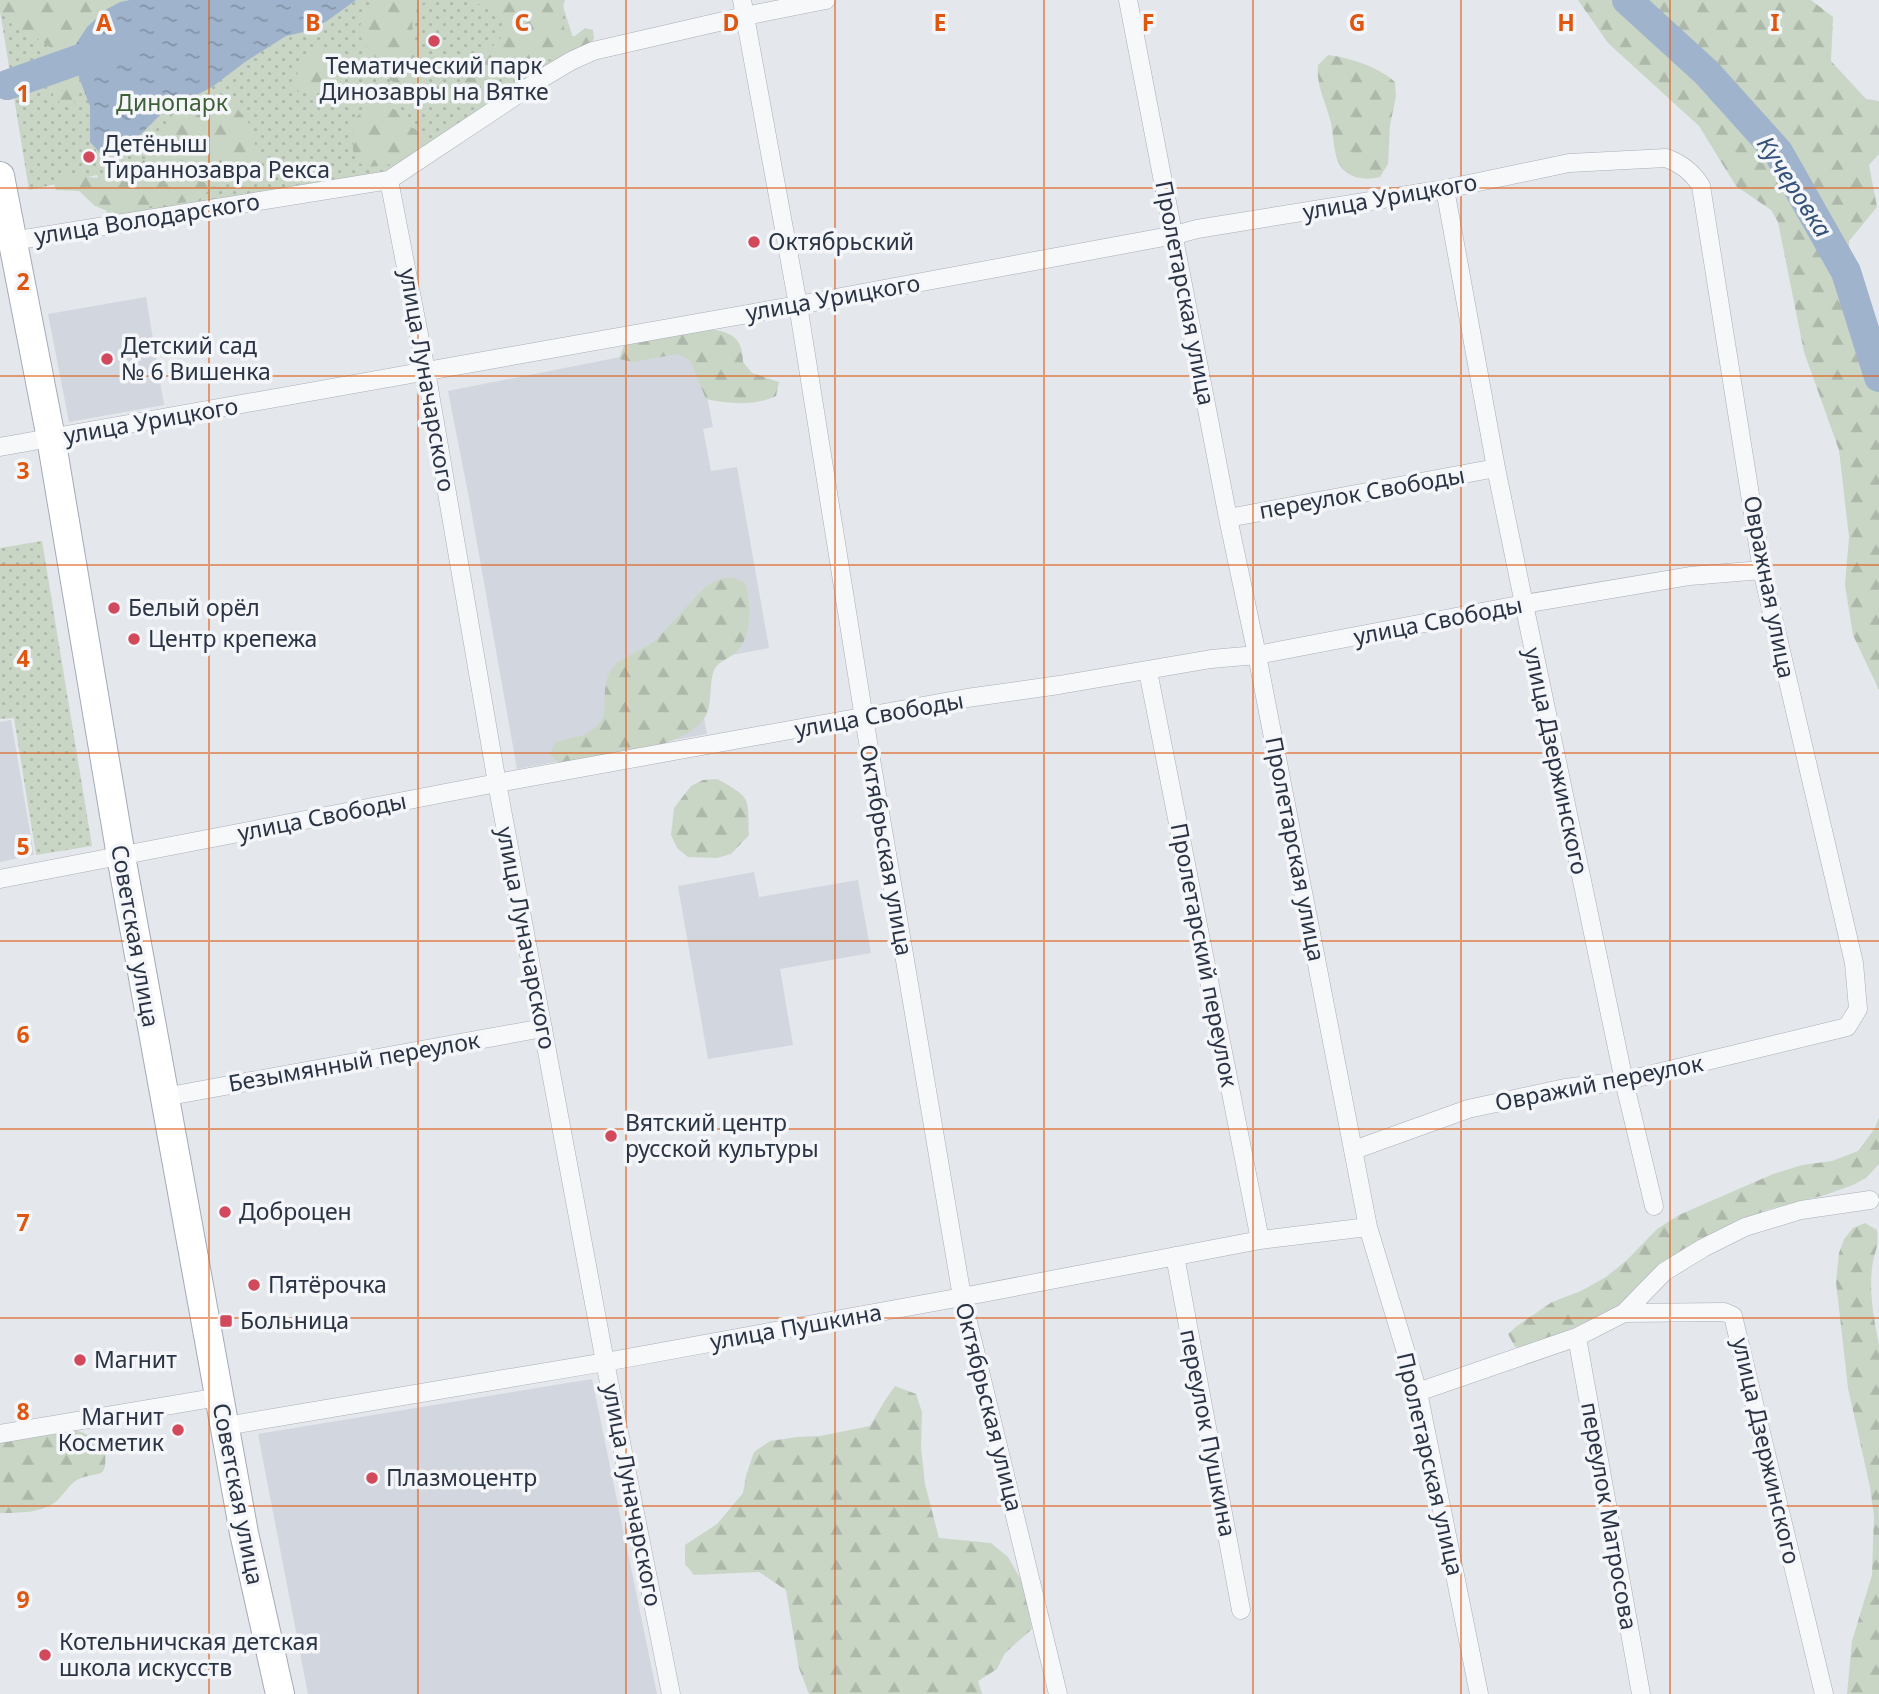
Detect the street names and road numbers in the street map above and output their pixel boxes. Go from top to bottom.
street label: улица Урицкого [1300,165,1479,227]
street label: Пролетарская улица [1148,178,1223,408]
street label: улица Володарского [32,184,262,252]
street label: улица Луначарского [393,266,463,494]
street label: улица Урицкого [743,266,922,328]
street label: улица Урицкого [61,389,240,451]
street label: переулок Свободы [1256,458,1467,526]
street label: Овражная улица [1737,493,1803,681]
street label: улица Свободы [1351,588,1525,652]
street label: улица Дзержинского [1517,644,1597,877]
street label: улица Свободы [792,683,966,745]
street label: Пролетарская улица [1258,734,1333,964]
street label: Октябрьская улица [853,742,921,958]
street label: улица Свободы [235,784,409,848]
street label: Пролетарский переулок [1164,820,1246,1090]
street label: улица Луначарского [490,824,564,1052]
street label: Советская улица [104,842,168,1030]
street label: Безымянный переулок [226,1023,483,1099]
street label: Овражий переулок [1492,1046,1706,1118]
street label: улица Пушкина [708,1295,884,1357]
street label: Октябрьская улица [949,1299,1031,1515]
street label: переулок Пушкина [1173,1326,1245,1539]
street label: улица Дзержинского [1725,1334,1809,1567]
street label: Пролетарская улица [1390,1349,1472,1579]
street label: улица Луначарского [596,1381,670,1609]
street label: переулок Матросова [1574,1399,1646,1632]
street label: Советская улица [206,1400,272,1587]

